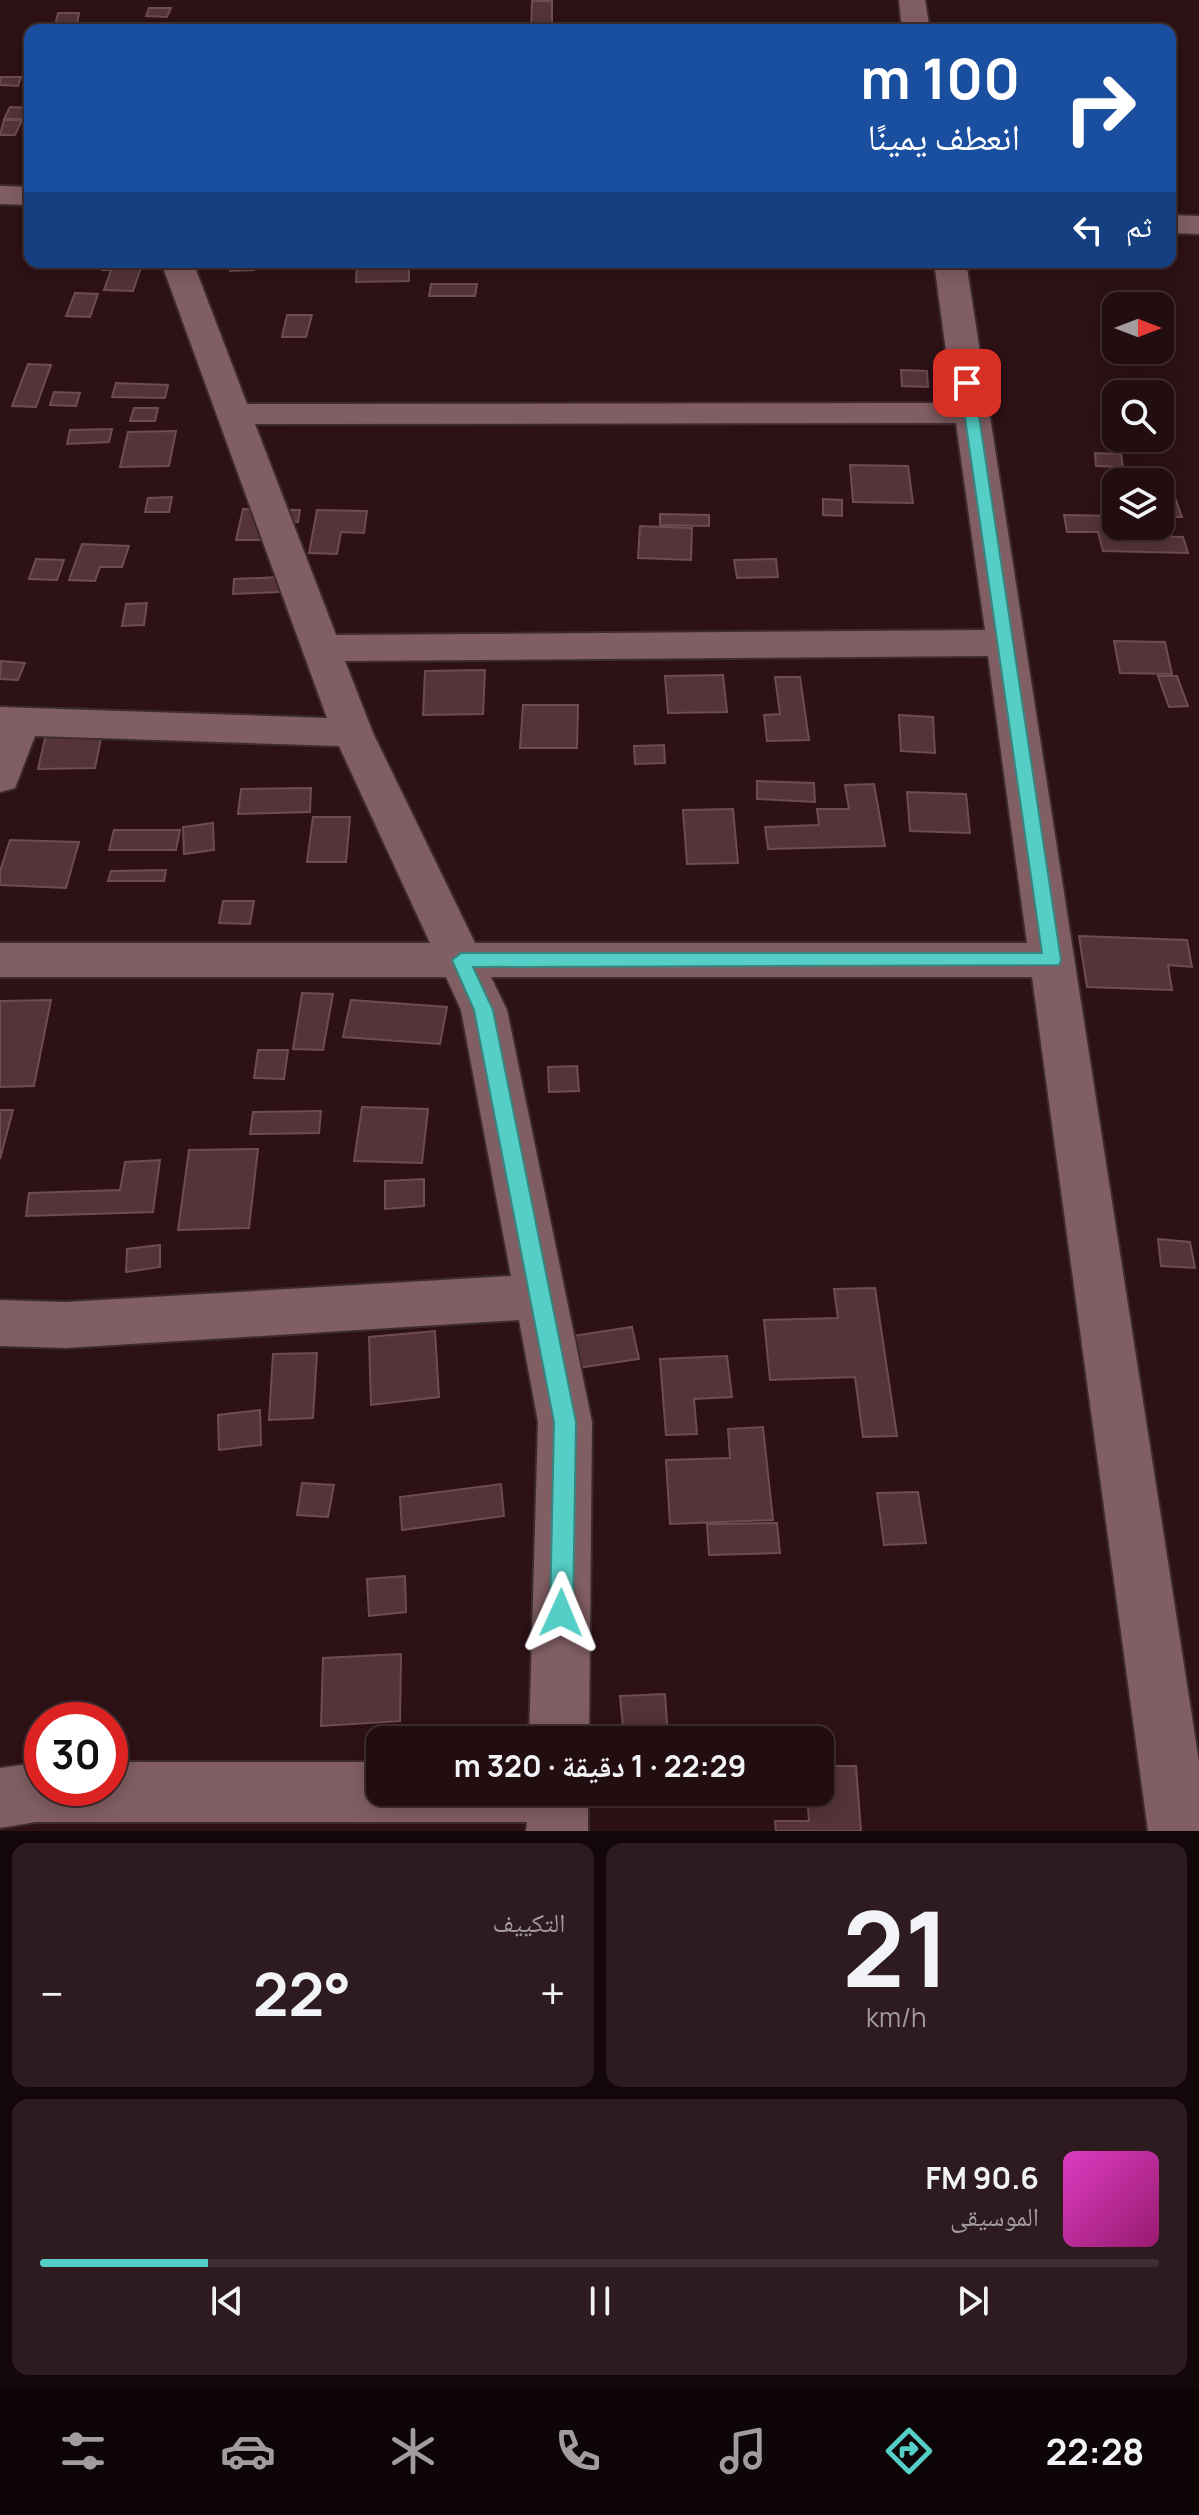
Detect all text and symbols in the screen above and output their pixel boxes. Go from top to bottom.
text: 100 m [860,39,1020,116]
icon: right [1048,56,1152,160]
text: انعطف يمينًا [868,112,1020,161]
text: ثم [1126,205,1152,246]
icon: left [1066,208,1110,252]
north arrow [1102,292,1174,364]
map controls [1102,292,1174,540]
pin [933,349,1001,417]
icon: arrive [945,361,989,405]
button: search [1102,380,1174,452]
button: layers [1102,468,1174,540]
position arrow [519,1571,603,1655]
speed limit sign: 30 [24,1702,128,1806]
text: 22:29 · 1 دقيقة · 320 m [454,1745,746,1786]
text: 21 [843,1876,950,2018]
text: التكييف [493,1904,566,1940]
text: 22° [253,1952,351,2034]
text: − [40,1963,64,2023]
text: + [540,1963,565,2023]
text: km/h [866,1999,926,2035]
text: 90.6 FM [925,2157,1039,2198]
text: الموسيقى [950,2198,1039,2234]
icon: previous [205,2279,249,2323]
icon: pause [578,2279,622,2323]
icon: next [951,2279,995,2323]
icon: filters [55,2423,111,2479]
icon: car [220,2423,276,2479]
icon: climate [385,2423,441,2479]
icon: phone [550,2423,606,2479]
icon: music [715,2423,771,2479]
icon: directions [881,2423,937,2479]
text: 22:28 [1046,2427,1144,2476]

